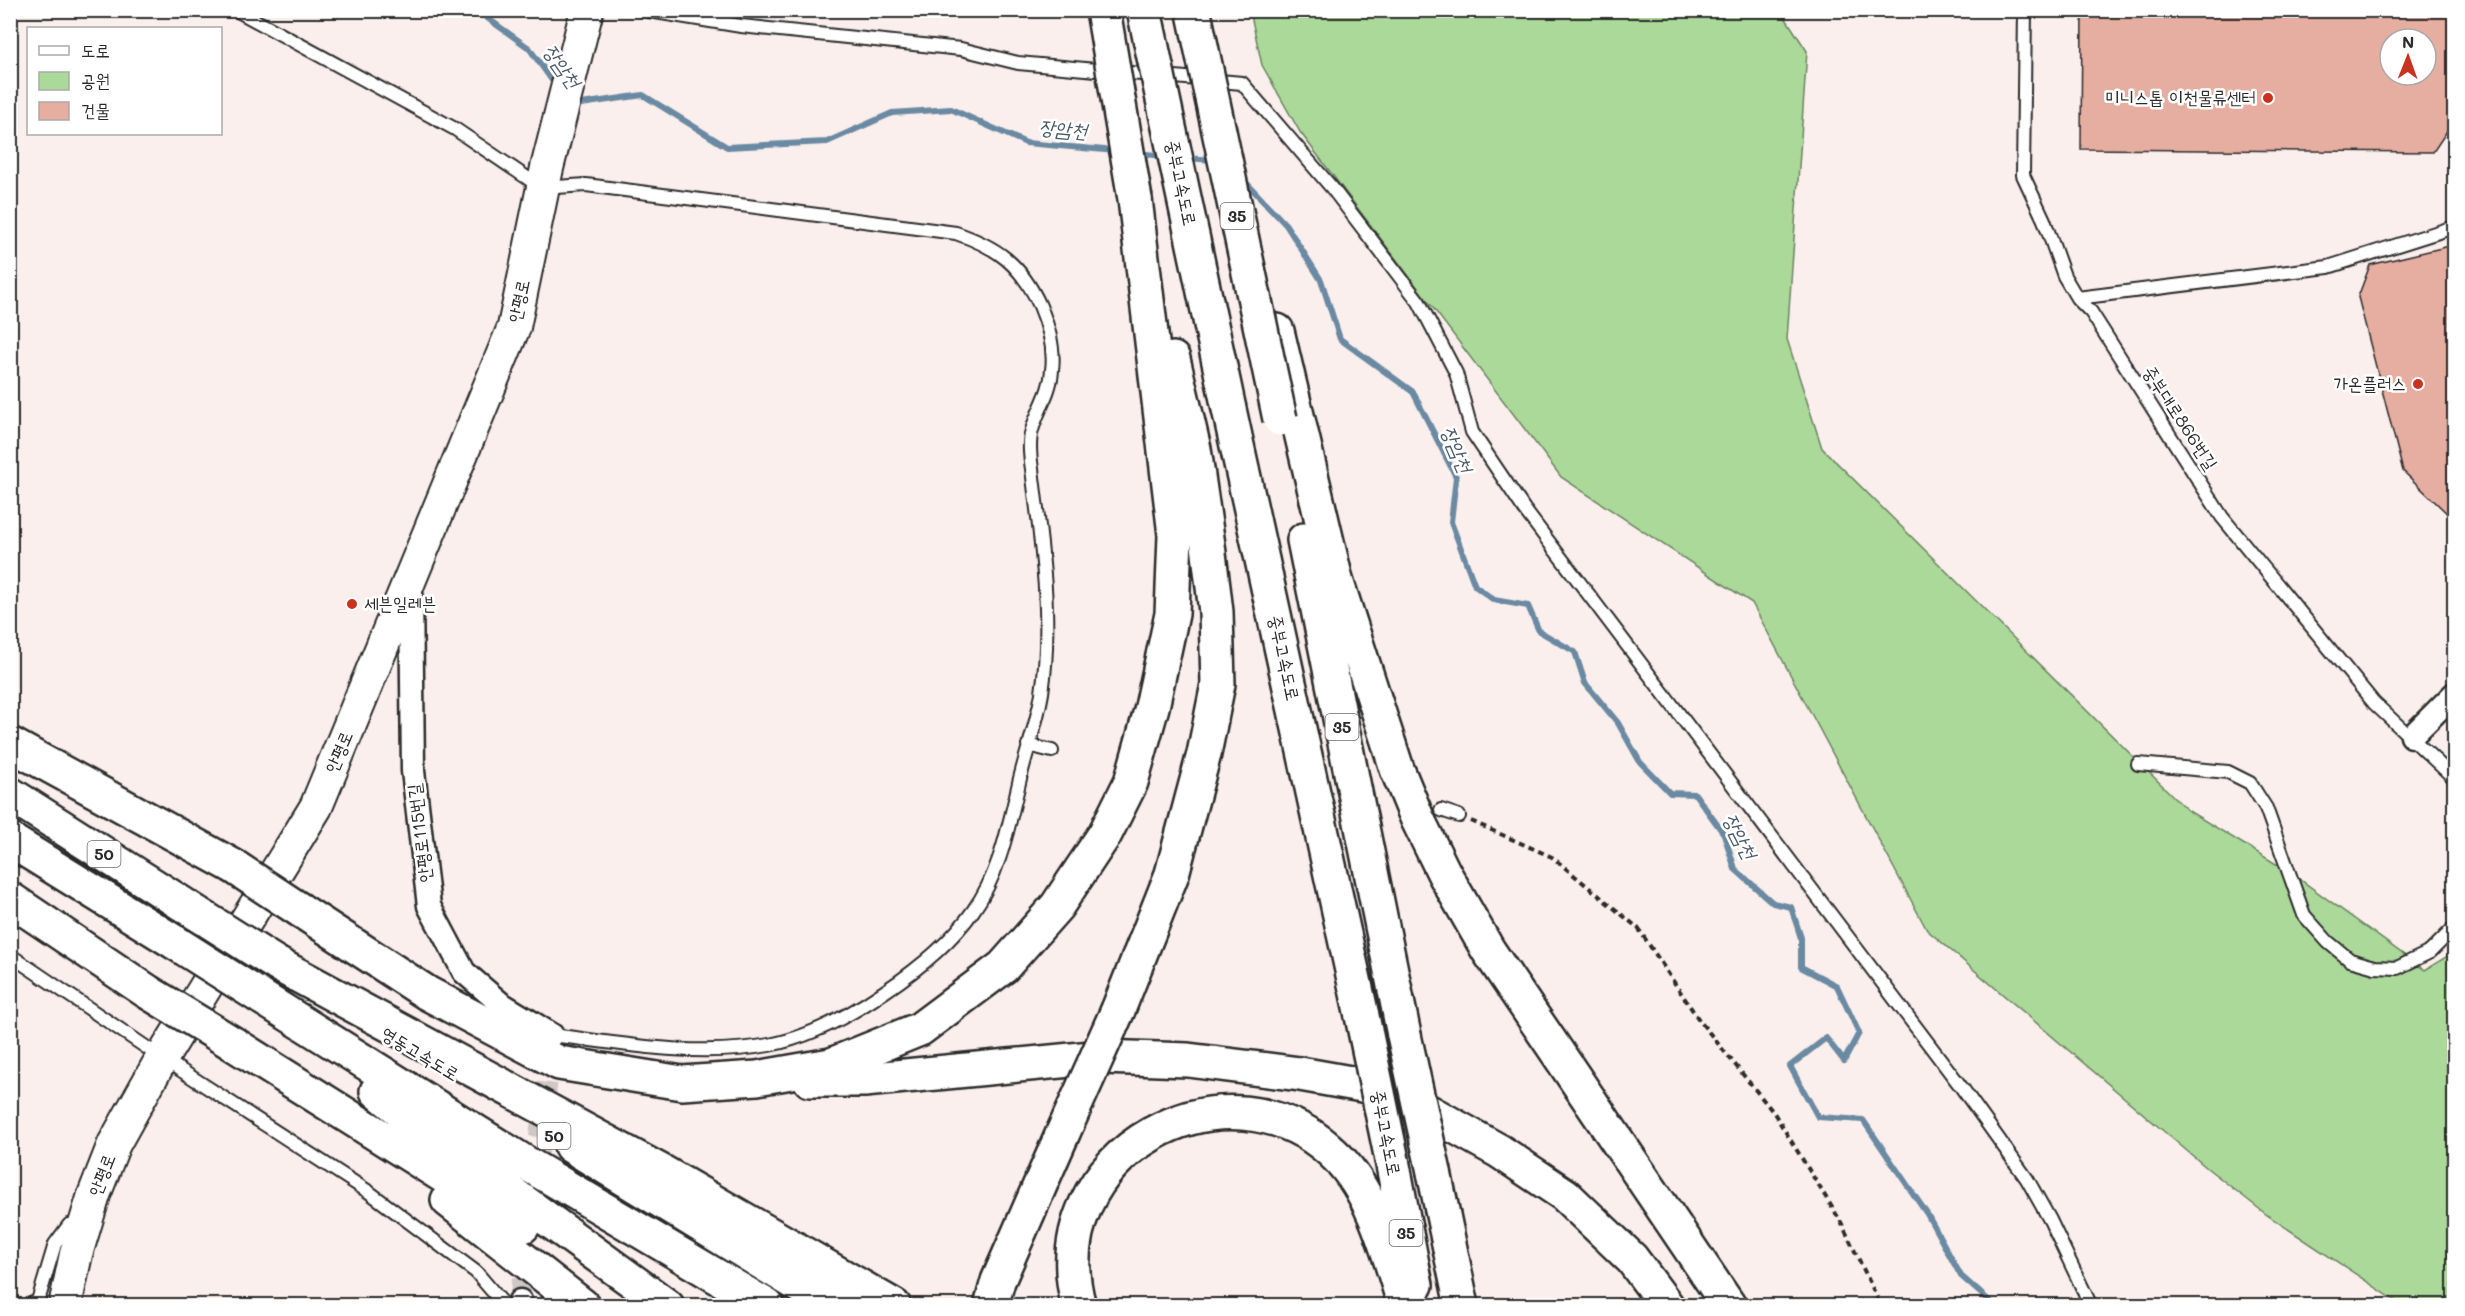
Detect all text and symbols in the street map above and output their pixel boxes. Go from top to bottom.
legend [27,27,222,135]
north arrow [2378,27,2438,87]
text: N [2402,31,2415,52]
text: 도로 [81,38,110,62]
water label: 장암천 [538,38,588,94]
text: 공원 [81,68,110,92]
place label: 미니스톱 이천물류센터 [2105,85,2256,109]
marker: 미니스톱 이천물류센터 [2261,91,2275,105]
text: 건물 [81,98,110,122]
water label: 장암천 [1038,113,1090,143]
street label: 중부고속도로 [1161,138,1203,228]
road number: 35 [1220,203,1254,229]
street label: 안평로 [502,277,534,325]
street label: 중부대로866번길 [2138,361,2224,475]
place label: 가온플러스 [2334,371,2406,395]
marker: 가온플러스 [2411,377,2425,391]
water label: 장암천 [1437,421,1480,478]
place label: 세븐일레븐 [364,591,436,615]
marker: 세븐일레븐 [345,597,359,611]
street label: 중부고속도로 [1264,613,1306,703]
road number: 35 [1326,714,1358,740]
street label: 안평로 [319,727,358,776]
street label: 안평로115번길 [401,782,437,884]
water label: 장암천 [1718,808,1764,865]
road number: 50 [88,841,120,867]
street label: 영동고속도로 [377,1020,464,1086]
street label: 중부고속도로 [1367,1088,1407,1178]
road number: 50 [538,1123,570,1149]
street label: 안평로 [82,1150,120,1199]
road number: 35 [1390,1220,1422,1246]

